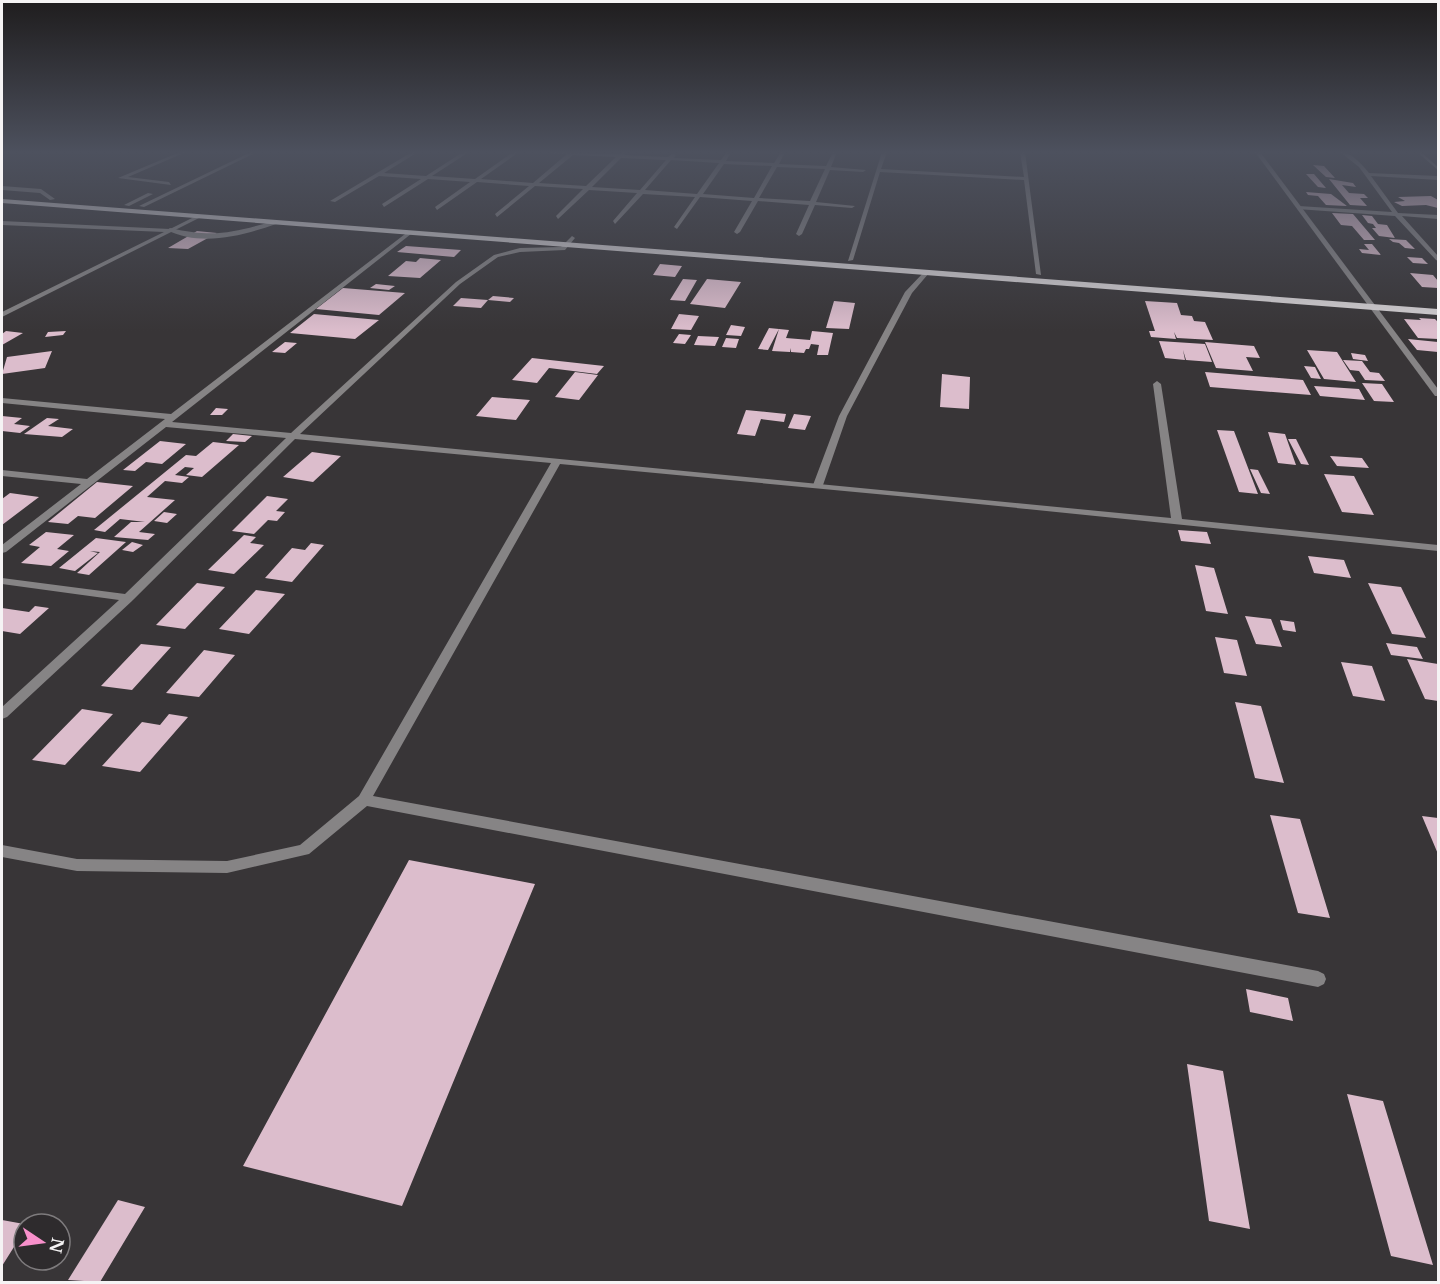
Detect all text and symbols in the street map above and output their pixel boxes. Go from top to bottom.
north arrow [12,1212,72,1272]
text: N [45,1236,68,1255]

